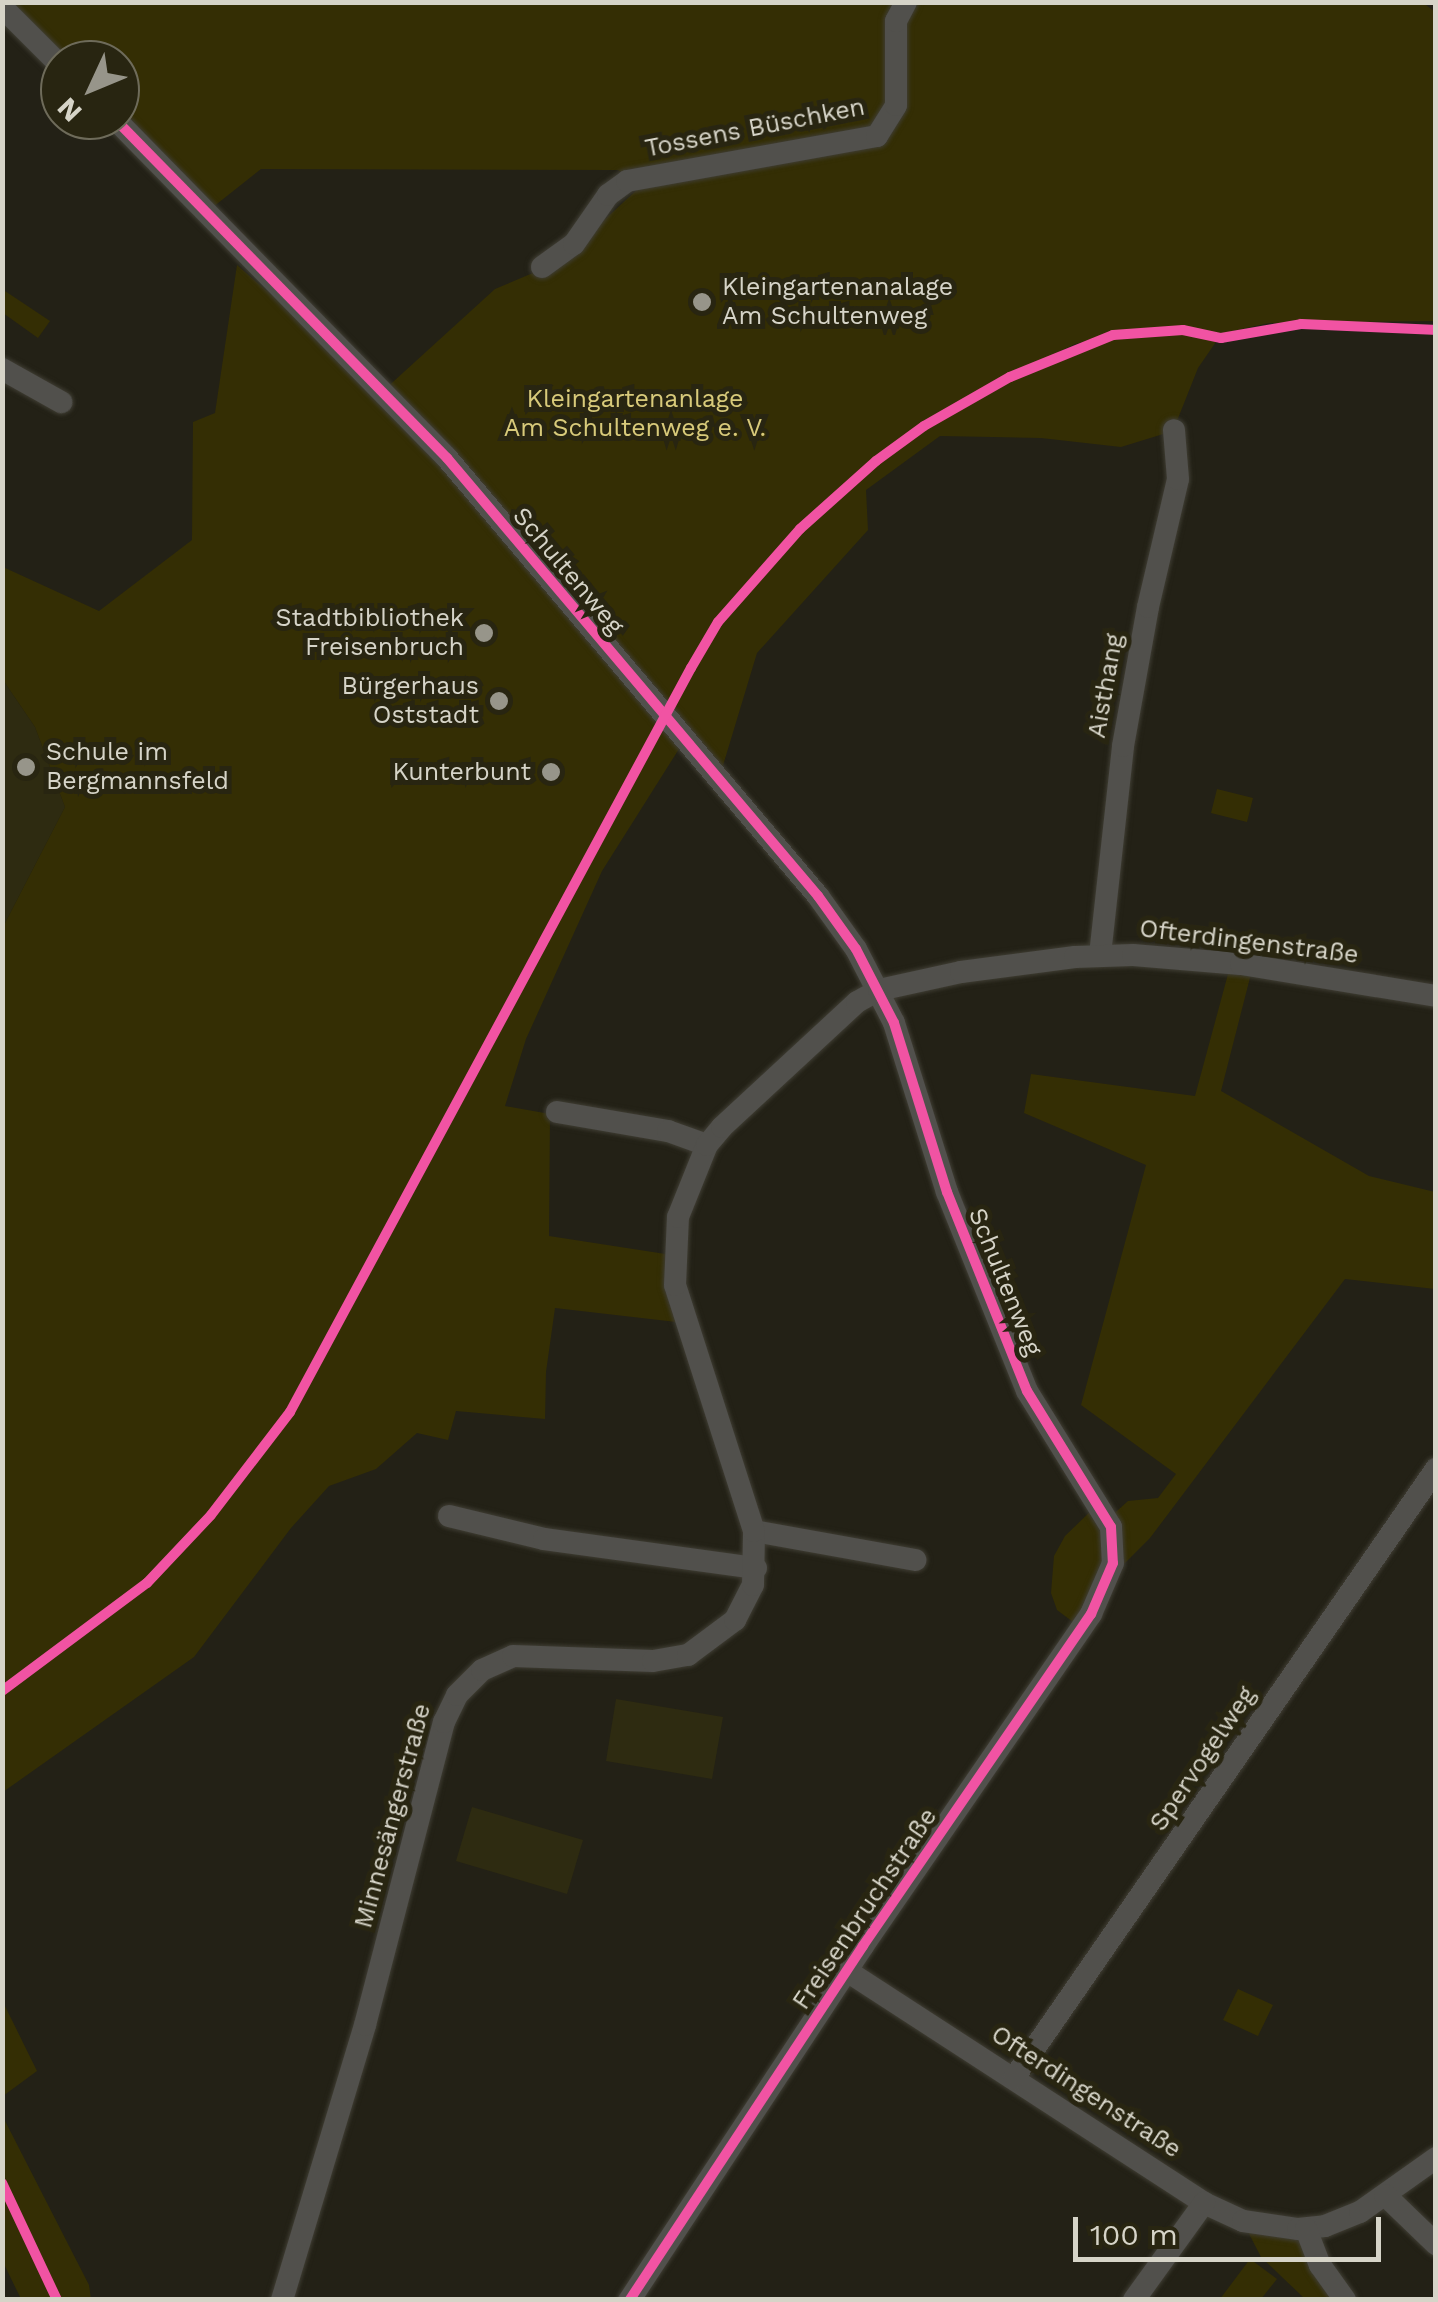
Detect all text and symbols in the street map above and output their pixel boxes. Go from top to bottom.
north arrow [40,40,140,140]
text: N [50,91,89,129]
street label: Tossens Büschken [643,92,867,164]
place label: Kleingartenanalage Am Schultenweg [722,273,953,332]
marker: Kleingartenanalage Am Schultenweg [691,291,713,313]
park label: Kleingartenanlage Am Schultenweg e. V. [503,385,767,444]
street label: Schultenweg [506,501,630,641]
place label: Stadtbibliothek Freisenbruch [276,604,464,663]
marker: Stadtbibliothek Freisenbruch [473,622,495,644]
street label: Aisthang [1082,632,1130,740]
place label: Bürgerhaus Oststadt [342,672,479,731]
marker: Bürgerhaus Oststadt [488,690,510,712]
place label: Schule im Bergmannsfeld [46,738,229,797]
marker: Schule im Bergmannsfeld [15,756,37,778]
place label: Kunterbunt [393,757,531,787]
marker: Kunterbunt [540,761,562,783]
street label: Ofterdingenstraße [1138,914,1360,970]
street label: Schultenweg [962,1204,1048,1360]
street label: Spervogelweg [1144,1681,1262,1837]
street label: Minnesängerstraße [349,1701,437,1931]
street label: Freisenbruchstraße [786,1803,944,2015]
street label: Ofterdingenstraße [985,2019,1187,2165]
scale bar [1078,2197,1386,2259]
text: 100 m [1090,2217,1178,2252]

